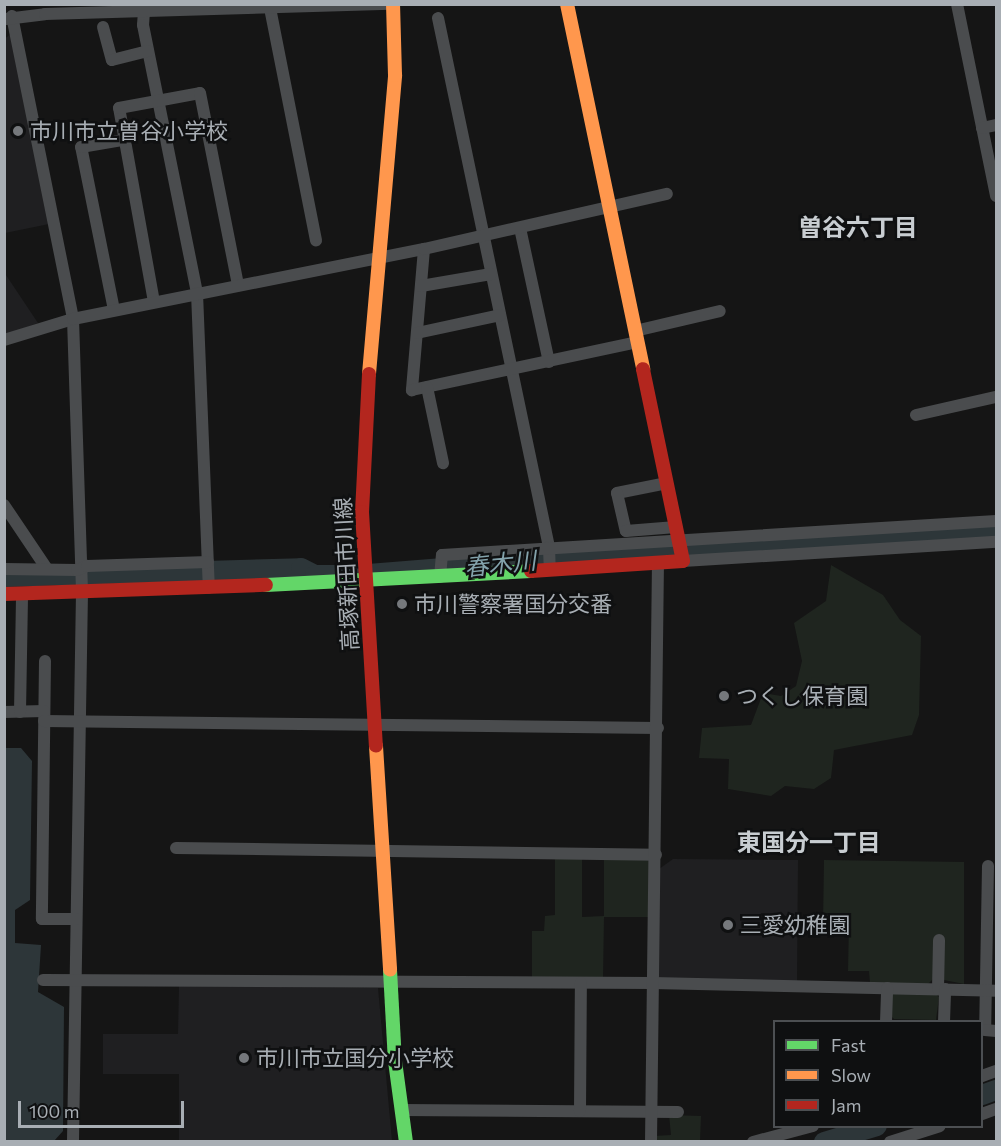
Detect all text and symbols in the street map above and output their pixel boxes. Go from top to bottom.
place label: 市川市立曽谷小学校 [30,118,228,144]
marker: 市川市立曽谷小学校 [11,124,25,138]
district label: 曽谷六丁目 [798,213,918,241]
street label: 高塚新田市川線 [329,496,363,652]
water label: 春木川 [463,545,537,581]
place label: 市川警察署国分交番 [414,591,612,617]
marker: 市川警察署国分交番 [395,597,409,611]
place label: つくし保育園 [736,683,868,709]
marker: つくし保育園 [717,689,731,703]
district label: 東国分一丁目 [737,828,881,856]
place label: 三愛幼稚園 [740,912,850,938]
marker: 三愛幼稚園 [721,918,735,932]
legend [773,1020,983,1128]
text: Fast [831,1034,866,1056]
place label: 市川市立国分小学校 [256,1045,454,1071]
marker: 市川市立国分小学校 [237,1051,251,1065]
text: Slow [831,1064,871,1086]
scale bar [21,1089,188,1127]
text: Jam [831,1094,861,1116]
text: 100 m [29,1100,79,1122]

